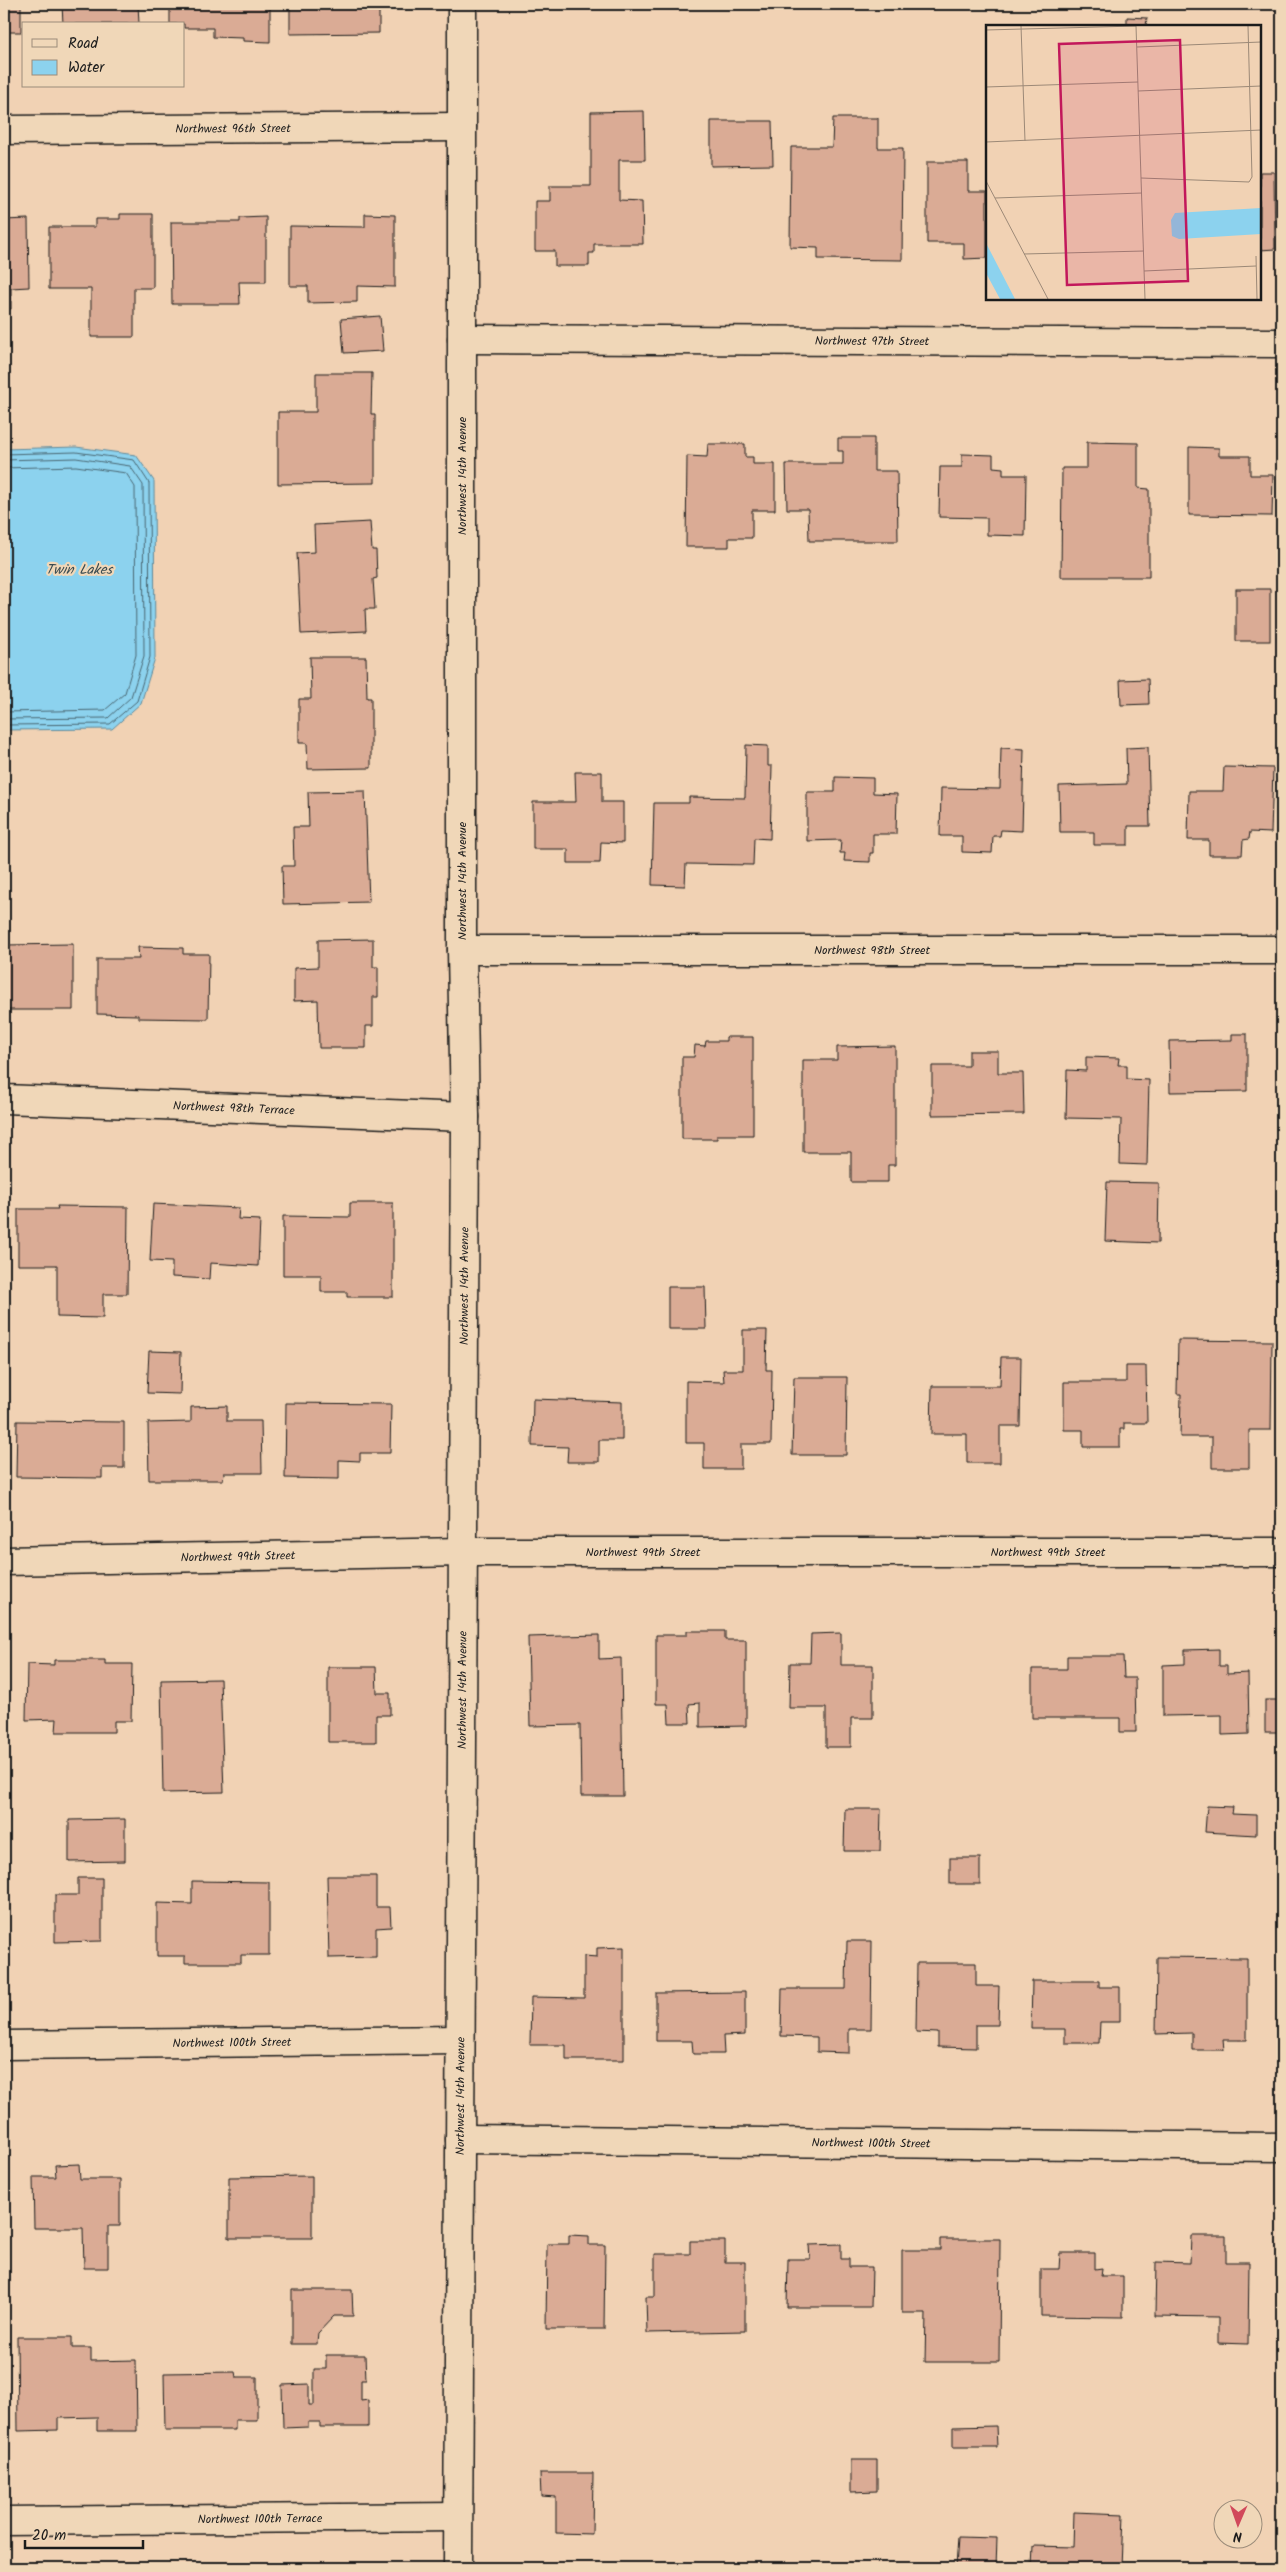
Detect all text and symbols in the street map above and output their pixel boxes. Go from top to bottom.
legend [22,22,185,88]
inset map [986,25,1261,300]
text: Road [68,32,99,56]
text: Water [68,56,105,80]
street label: Northwest 96th Street [175,119,291,139]
street label: Northwest 97th Street [815,332,930,351]
street label: Northwest 14th Avenue [453,416,472,535]
water label: Twin Lakes [46,559,114,581]
street label: Northwest 14th Avenue [453,821,472,940]
street label: Northwest 98th Street [814,941,930,960]
street label: Northwest 98th Terrace [173,1097,296,1120]
street label: Northwest 14th Avenue [455,1226,474,1345]
street label: Northwest 99th Street [585,1543,701,1562]
street label: Northwest 99th Street [990,1543,1106,1562]
street label: Northwest 99th Street [180,1546,296,1568]
street label: Northwest 14th Avenue [453,1630,473,1749]
street label: Northwest 100th Street [172,2033,292,2053]
street label: Northwest 14th Avenue [451,2036,471,2155]
street label: Northwest 100th Street [811,2133,931,2154]
north arrow [1214,2500,1264,2550]
street label: Northwest 100th Terrace [198,2509,323,2529]
scale bar [25,2517,142,2549]
text: 20 m [32,2524,66,2548]
text: N [1233,2525,1242,2547]

